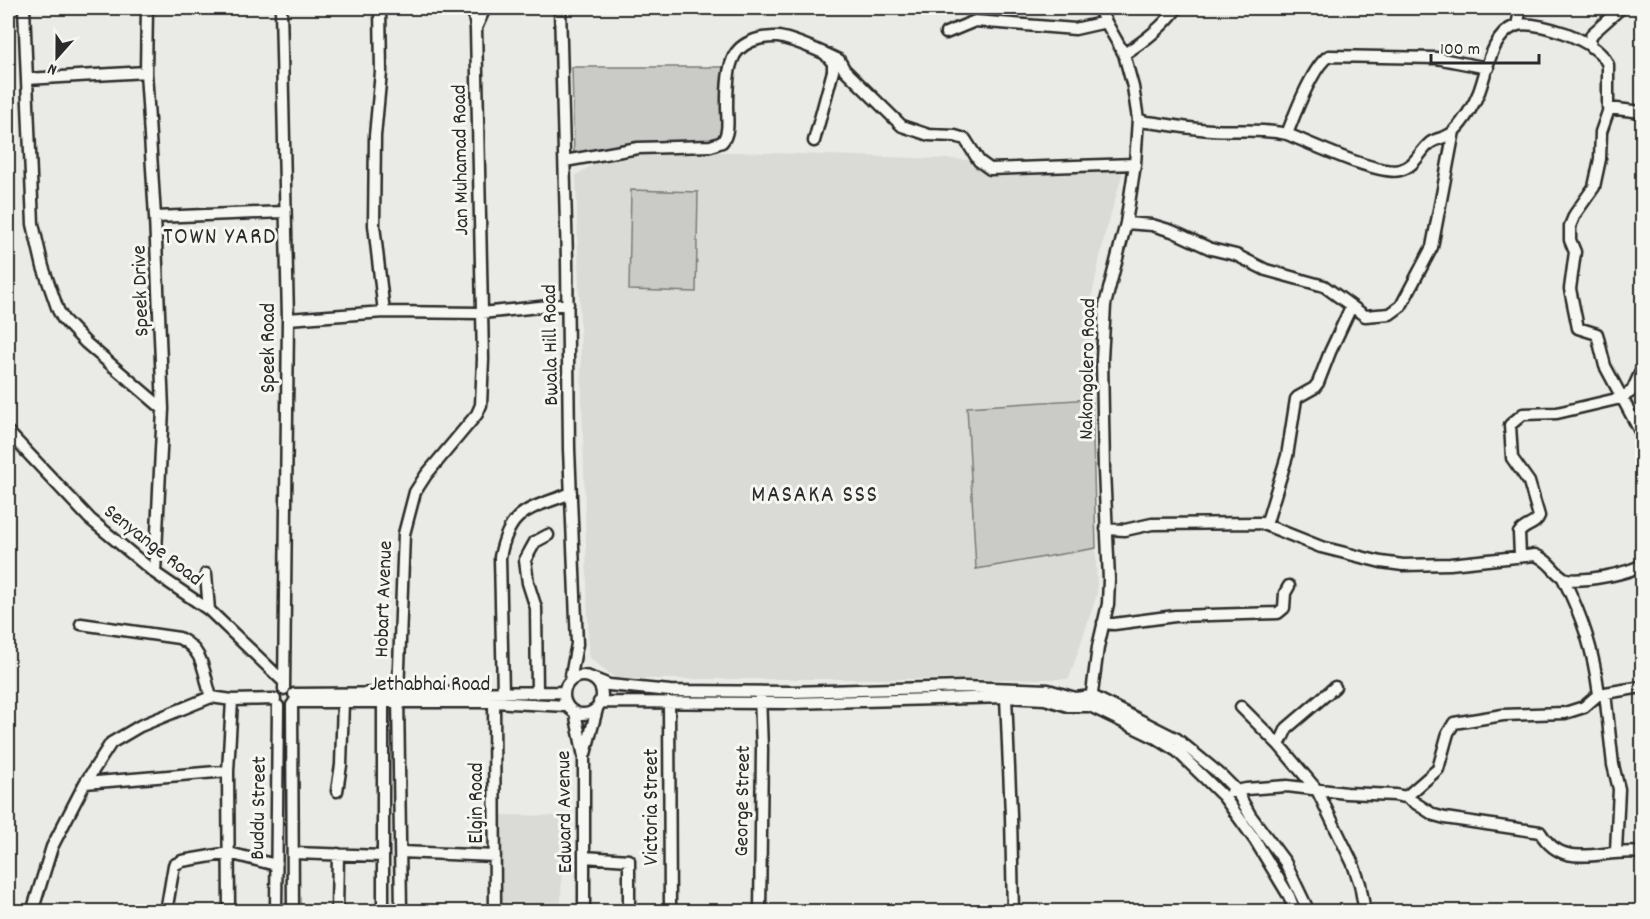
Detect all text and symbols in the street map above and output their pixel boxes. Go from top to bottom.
north arrow [27,27,87,87]
scale bar [1431,27,1539,65]
text: 100 m [1440,38,1480,63]
text: N [45,56,60,81]
street label: Jan Muhamad Road [446,84,478,236]
district label: TOWN YARD [163,221,277,255]
street label: Speek Drive [125,245,159,337]
street label: Bwala Hill Road [536,284,568,406]
street label: Nakongolero Road [1073,298,1105,440]
street label: Speek Road [255,303,285,393]
district label: MASAKA SSS [751,479,879,513]
street label: Senyange Road [96,498,208,595]
street label: Hobart Avenue [368,540,402,658]
street label: Jethabhai Road [370,671,490,701]
street label: George Street [728,745,760,857]
street label: Victoria Street [638,748,668,865]
street label: Edward Avenue [550,750,582,874]
street label: Buddu Street [244,756,276,860]
street label: Elgin Road [463,762,493,844]

